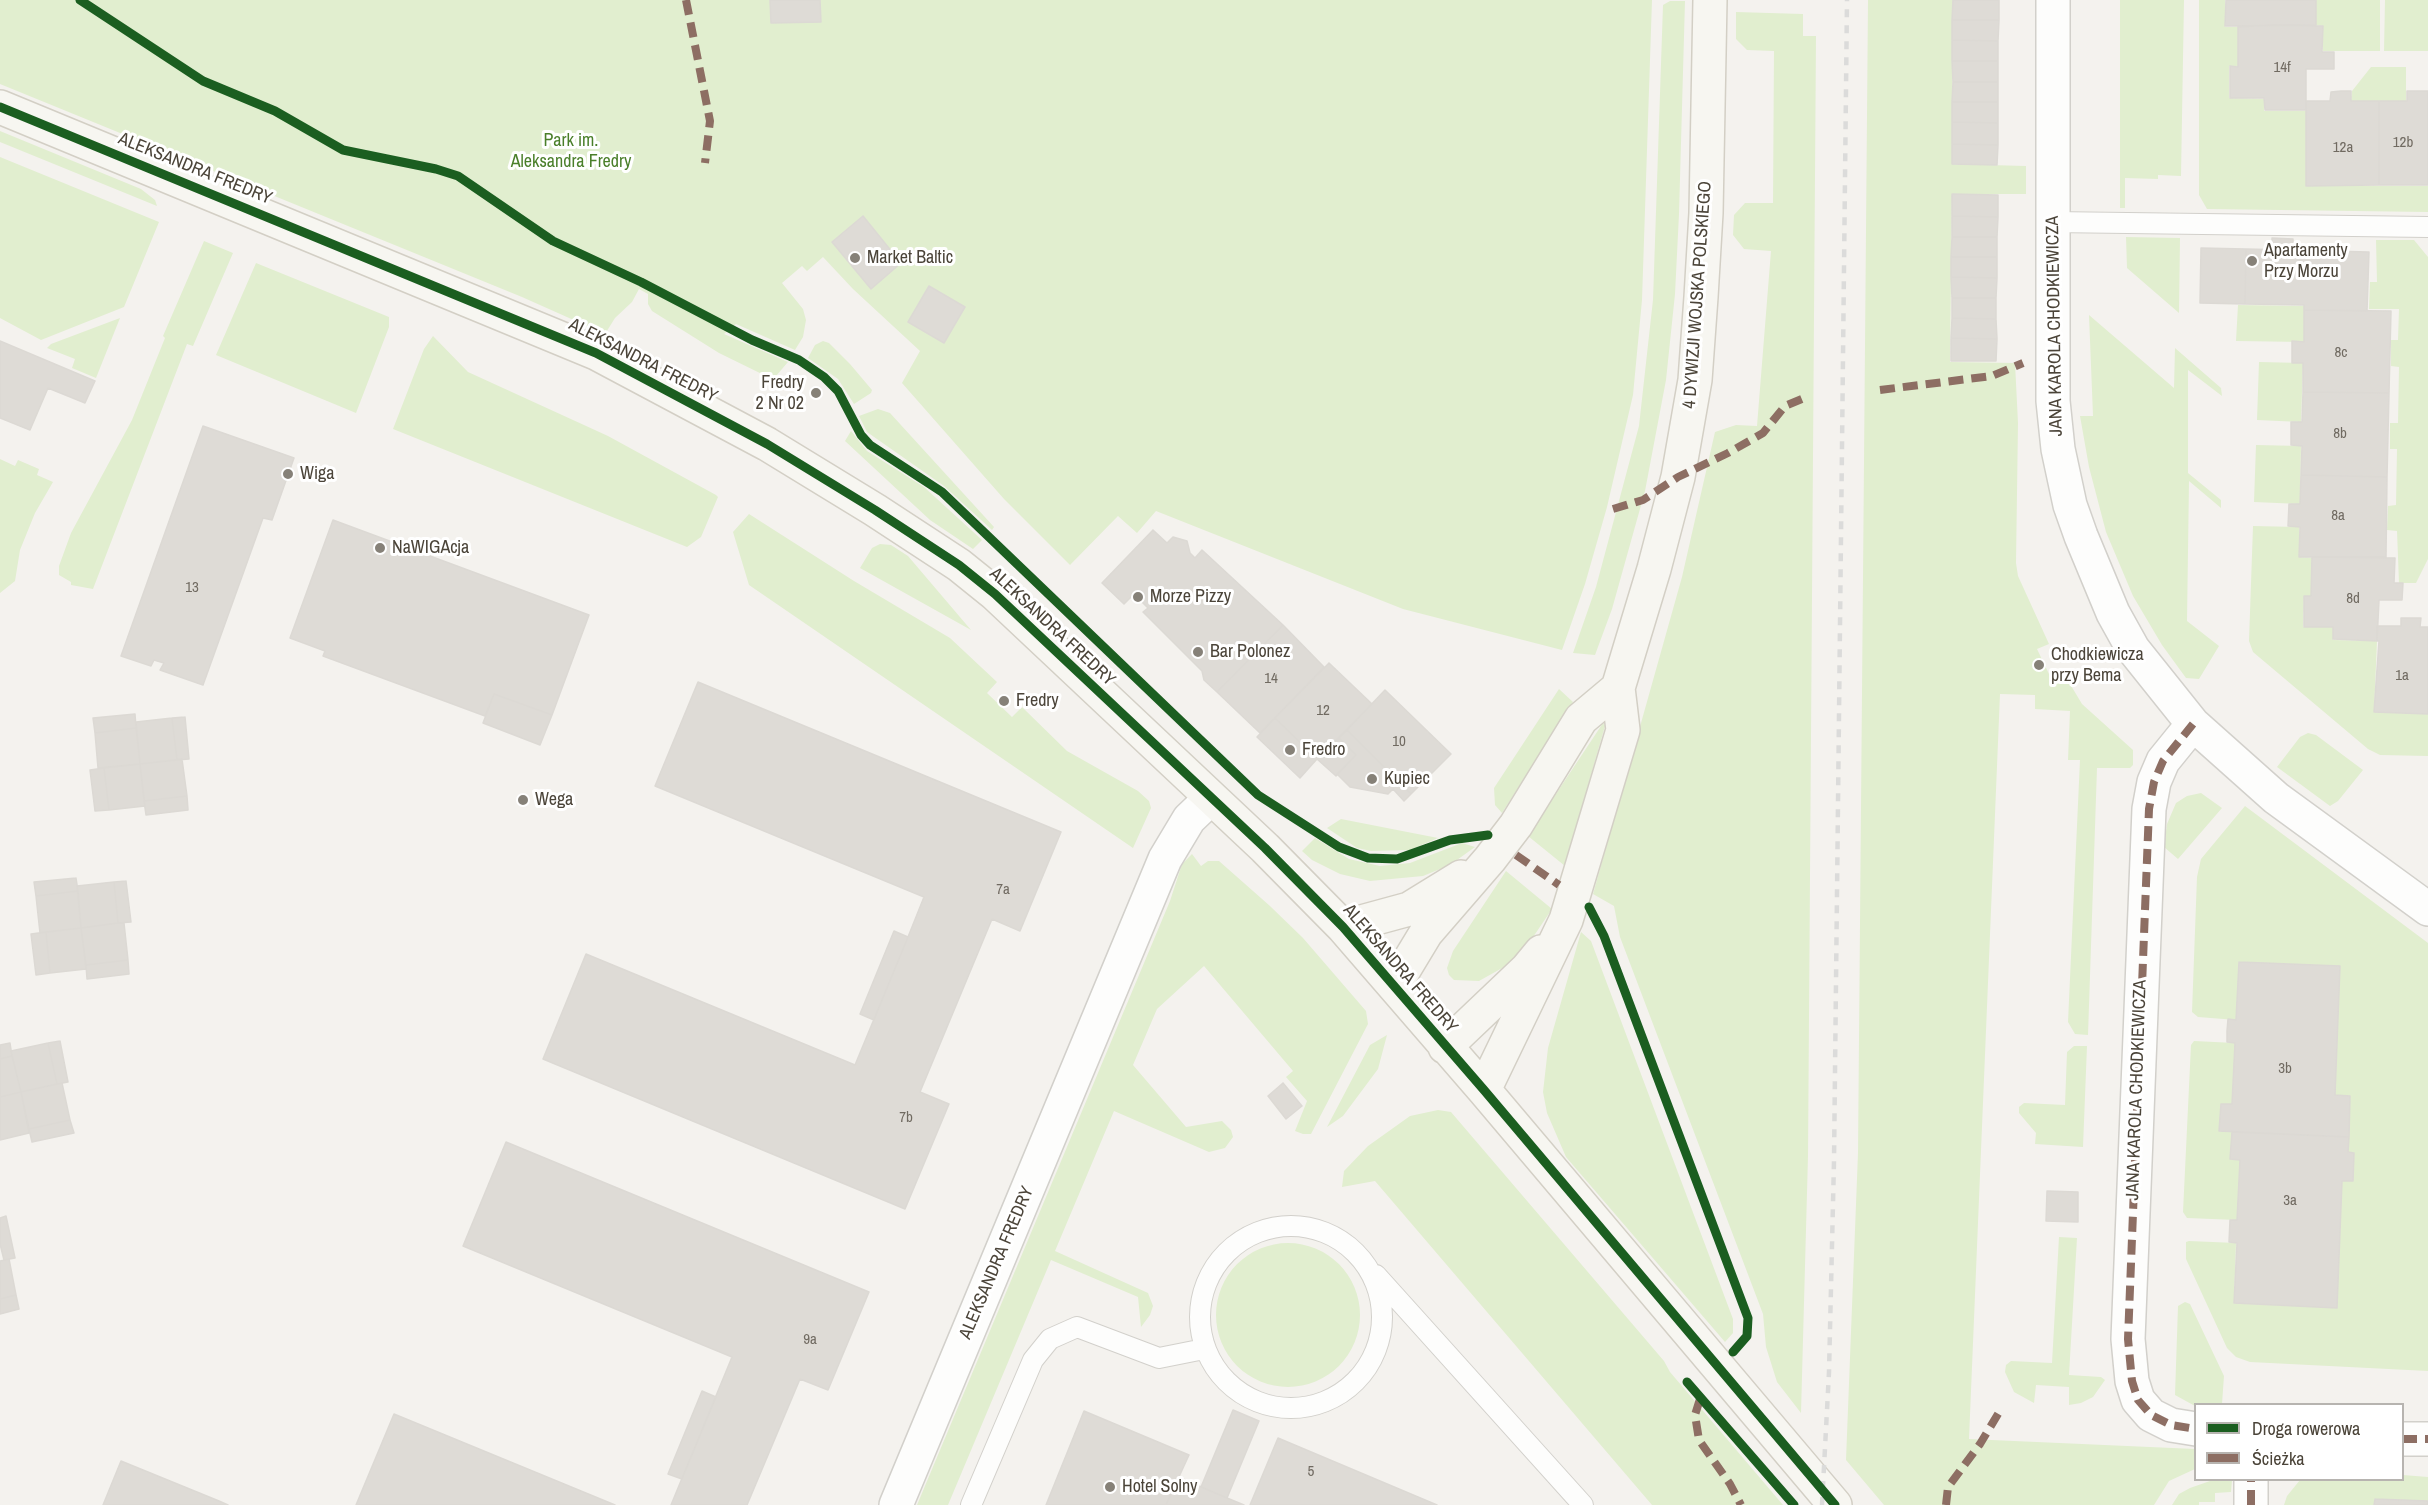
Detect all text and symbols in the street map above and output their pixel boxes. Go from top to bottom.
house number: 14f [2273,59,2291,77]
street label: ALEKSANDRA FREDRY [115,128,275,210]
park label: Park im. Aleksandra Fredry [511,130,631,172]
house number: 12b [2393,134,2413,152]
house number: 12a [2333,139,2353,157]
street label: 4 DYWIZJI WOJSKA POLSKIEGO [1679,181,1717,409]
street label: JANA KAROLA CHODKIEWICZA [2042,216,2068,436]
place label: Apartamenty Przy Morzu [2264,240,2348,282]
place label: Market Baltic [867,247,953,269]
marker: Market Baltic [848,251,862,265]
marker: Apartamenty Przy Morzu [2245,254,2259,268]
street label: ALEKSANDRA FREDRY [565,314,721,408]
house number: 8c [2335,344,2347,362]
place label: Fredry 2 Nr 02 [756,372,804,415]
marker: Fredry 2 Nr 02 [809,386,823,400]
house number: 8b [2333,425,2347,443]
place label: Wiga [300,463,334,485]
marker: Wiga [281,467,295,481]
house number: 8a [2331,507,2345,525]
place label: NaWIGAcja [392,537,469,559]
marker: NaWIGAcja [373,541,387,555]
street label: ALEKSANDRA FREDRY [985,563,1119,691]
house number: 13 [185,579,199,597]
place label: Morze Pizzy [1150,586,1231,608]
marker: Morze Pizzy [1131,590,1145,604]
house number: 8d [2346,590,2360,608]
place label: Bar Polonez [1210,641,1290,663]
place label: Chodkiewicza przy Bema [2051,644,2144,686]
marker: Bar Polonez [1191,645,1205,659]
marker: Chodkiewicza przy Bema [2032,658,2046,672]
house number: 1a [2395,667,2409,685]
house number: 14 [1264,670,1278,688]
place label: Fredry [1016,690,1059,712]
marker: Fredry [997,694,1011,708]
house number: 12 [1316,702,1330,720]
house number: 10 [1392,733,1406,751]
place label: Fredro [1302,739,1345,761]
marker: Fredro [1283,743,1297,757]
place label: Kupiec [1384,768,1430,790]
marker: Kupiec [1365,772,1379,786]
place label: Wega [535,789,573,811]
marker: Wega [516,793,530,807]
house number: 7a [996,881,1010,899]
street label: ALEKSANDRA FREDRY [1338,900,1462,1038]
street label: JANA KAROLA CHODKIEWICZA [2122,979,2152,1201]
house number: 3b [2278,1060,2292,1078]
house number: 7b [899,1109,913,1127]
street label: ALEKSANDRA FREDRY [955,1183,1039,1343]
house number: 3a [2283,1192,2297,1210]
house number: 9a [803,1331,817,1349]
legend [2194,1403,2404,1481]
text: Droga rowerowa [2252,1416,2360,1441]
text: Ścieżka [2252,1446,2305,1471]
house number: 5 [1308,1463,1314,1481]
place label: Hotel Solny [1122,1476,1197,1498]
marker: Hotel Solny [1103,1480,1117,1494]

